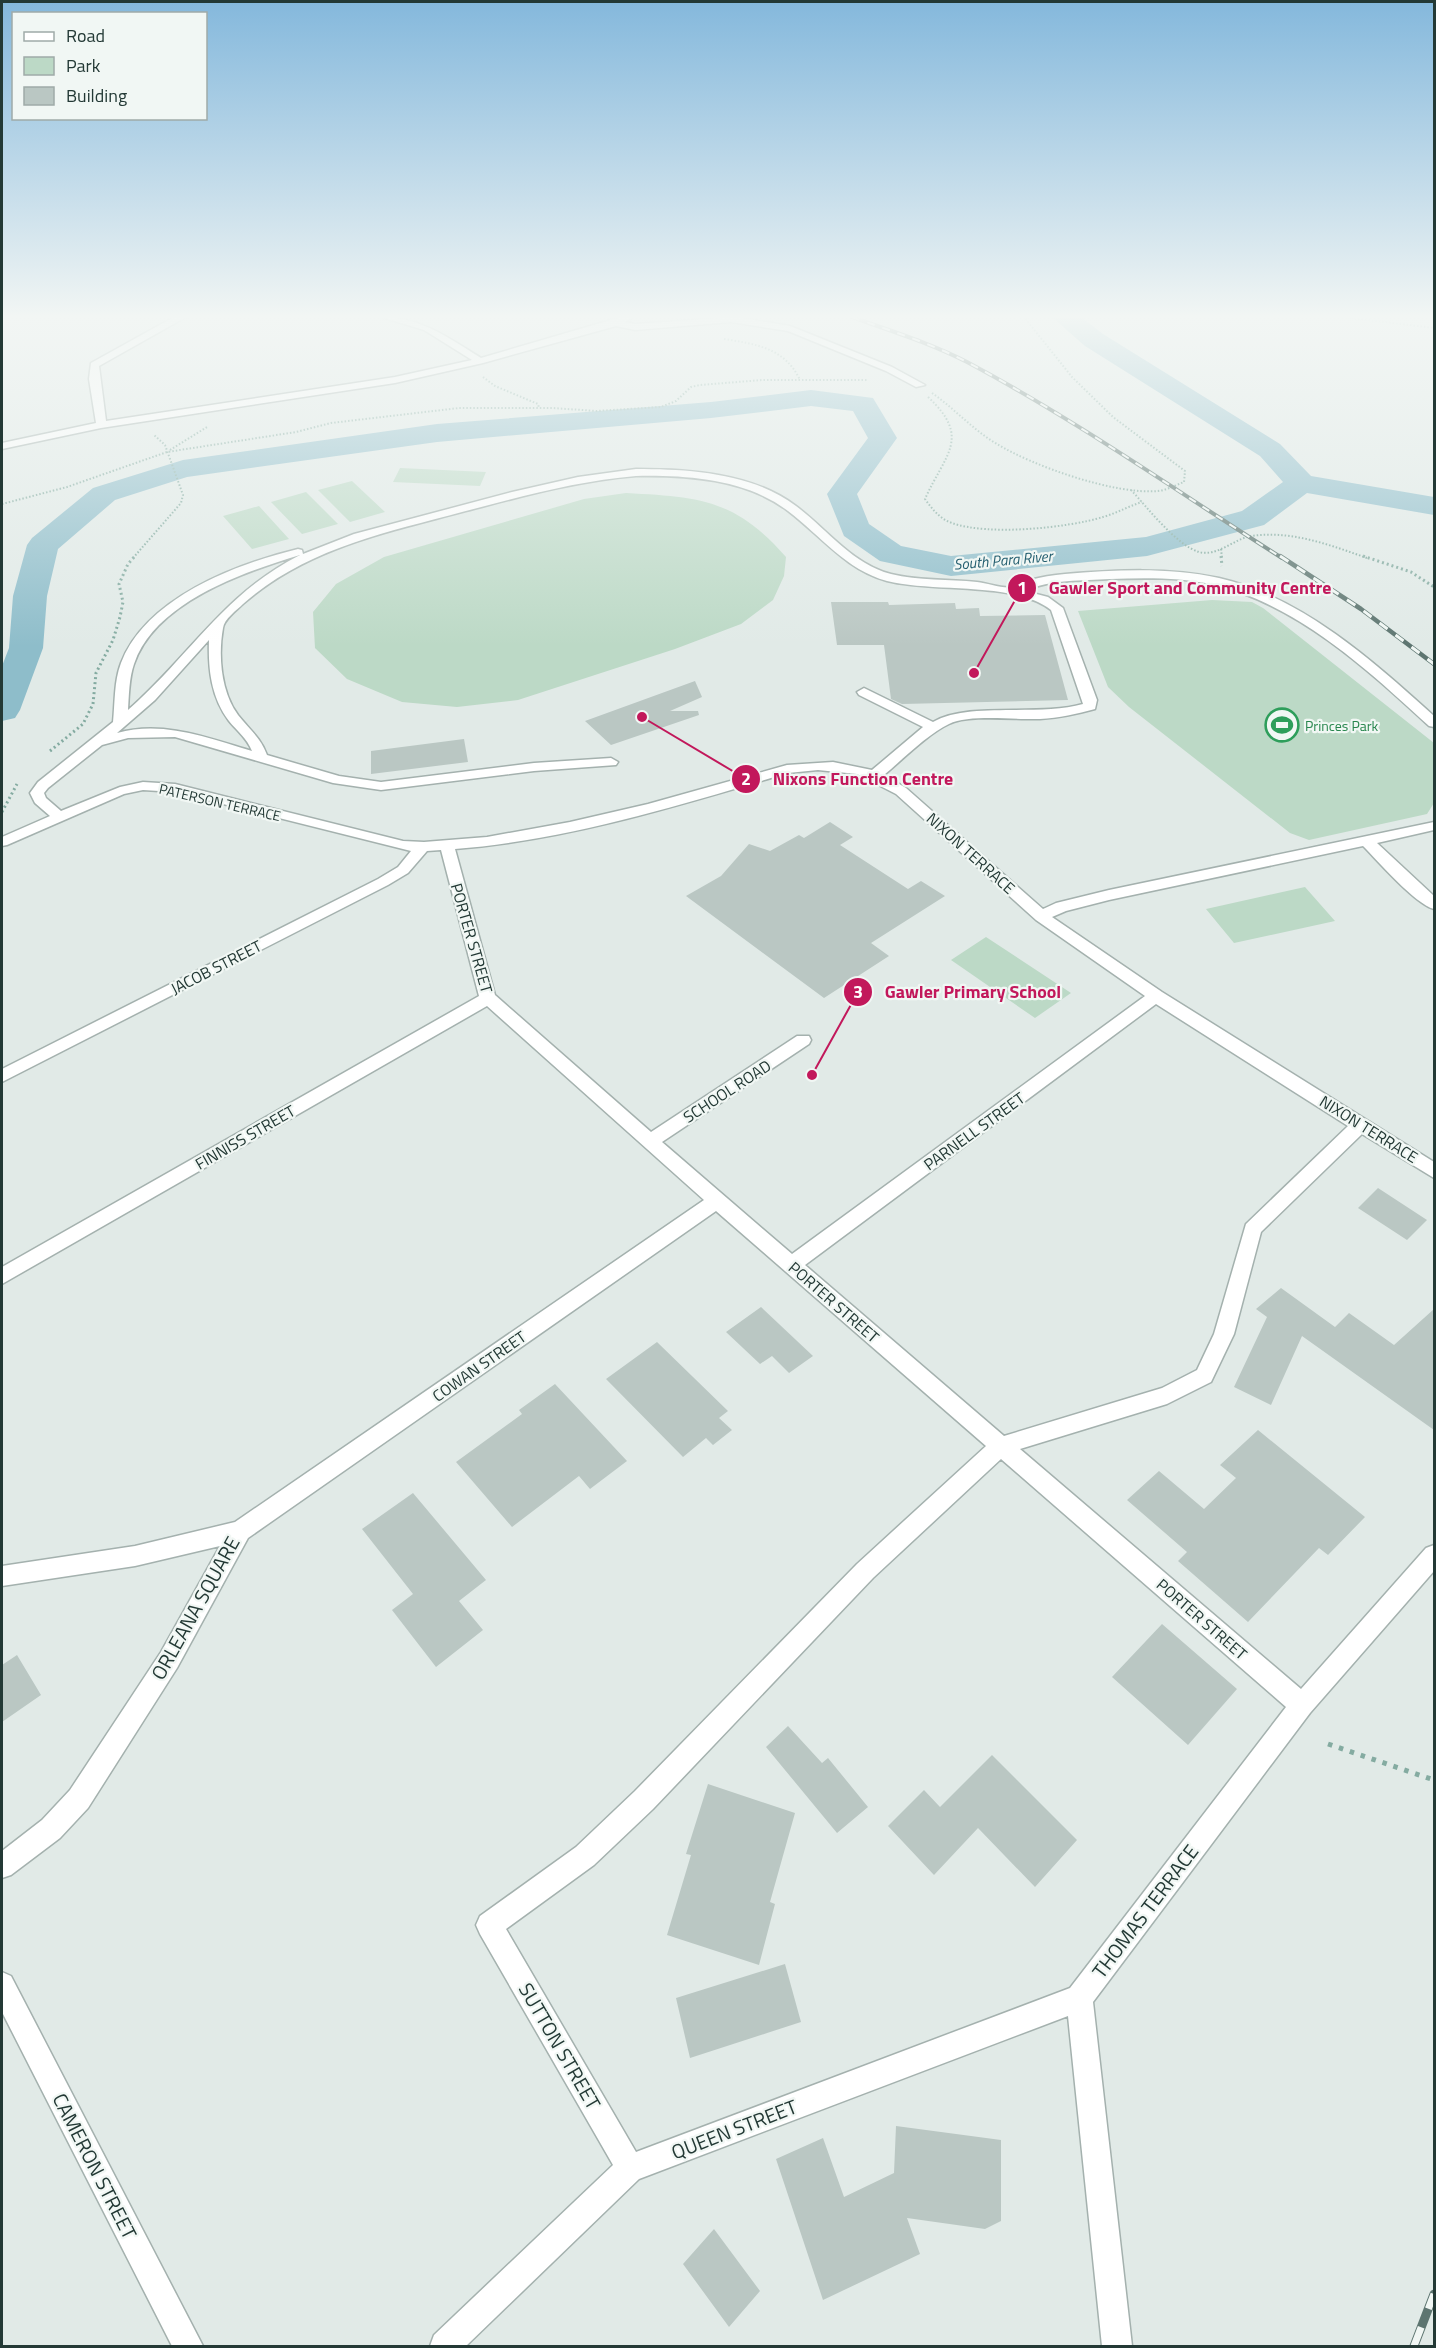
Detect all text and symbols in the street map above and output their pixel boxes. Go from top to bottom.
legend [12,12,207,120]
text: Road [66,22,105,49]
text: Park [66,52,101,79]
text: Building [66,82,127,109]
water label: South Para River [953,544,1055,576]
callout: Gawler Sport and Community Centre [1007,570,1344,606]
text: 1 [1017,574,1027,601]
text: Gawler Sport and Community Centre [1049,574,1331,601]
sports icon: Princes Park [1264,707,1300,743]
place label: Princes Park [1305,715,1378,736]
callout: Nixons Function Centre [731,761,965,797]
text: 2 [741,765,751,792]
text: Nixons Function Centre [773,765,953,792]
street label: PATERSON TERRACE [157,778,283,826]
street label: NIXON TERRACE [921,807,1021,899]
street label: PORTER STREET [445,880,499,996]
street label: JACOB STREET [166,933,266,1000]
callout: Gawler Primary School [843,974,1073,1010]
text: 3 [853,978,863,1005]
text: Gawler Primary School [885,978,1061,1005]
street label: SCHOOL ROAD [678,1054,776,1128]
street label: PARNELL STREET [918,1086,1030,1176]
street label: NIXON TERRACE [1315,1089,1423,1169]
street label: FINNISS STREET [191,1098,300,1175]
street label: PORTER STREET [783,1256,885,1349]
street label: COWAN STREET [427,1324,531,1407]
street label: ORLEANA SQUARE [143,1531,247,1685]
street label: PORTER STREET [1151,1573,1253,1666]
street label: THOMAS TERRACE [1084,1837,1206,1985]
street label: SUTTON STREET [511,1977,609,2116]
street label: CAMERON STREET [45,2087,145,2245]
street label: QUEEN STREET [667,2091,802,2167]

